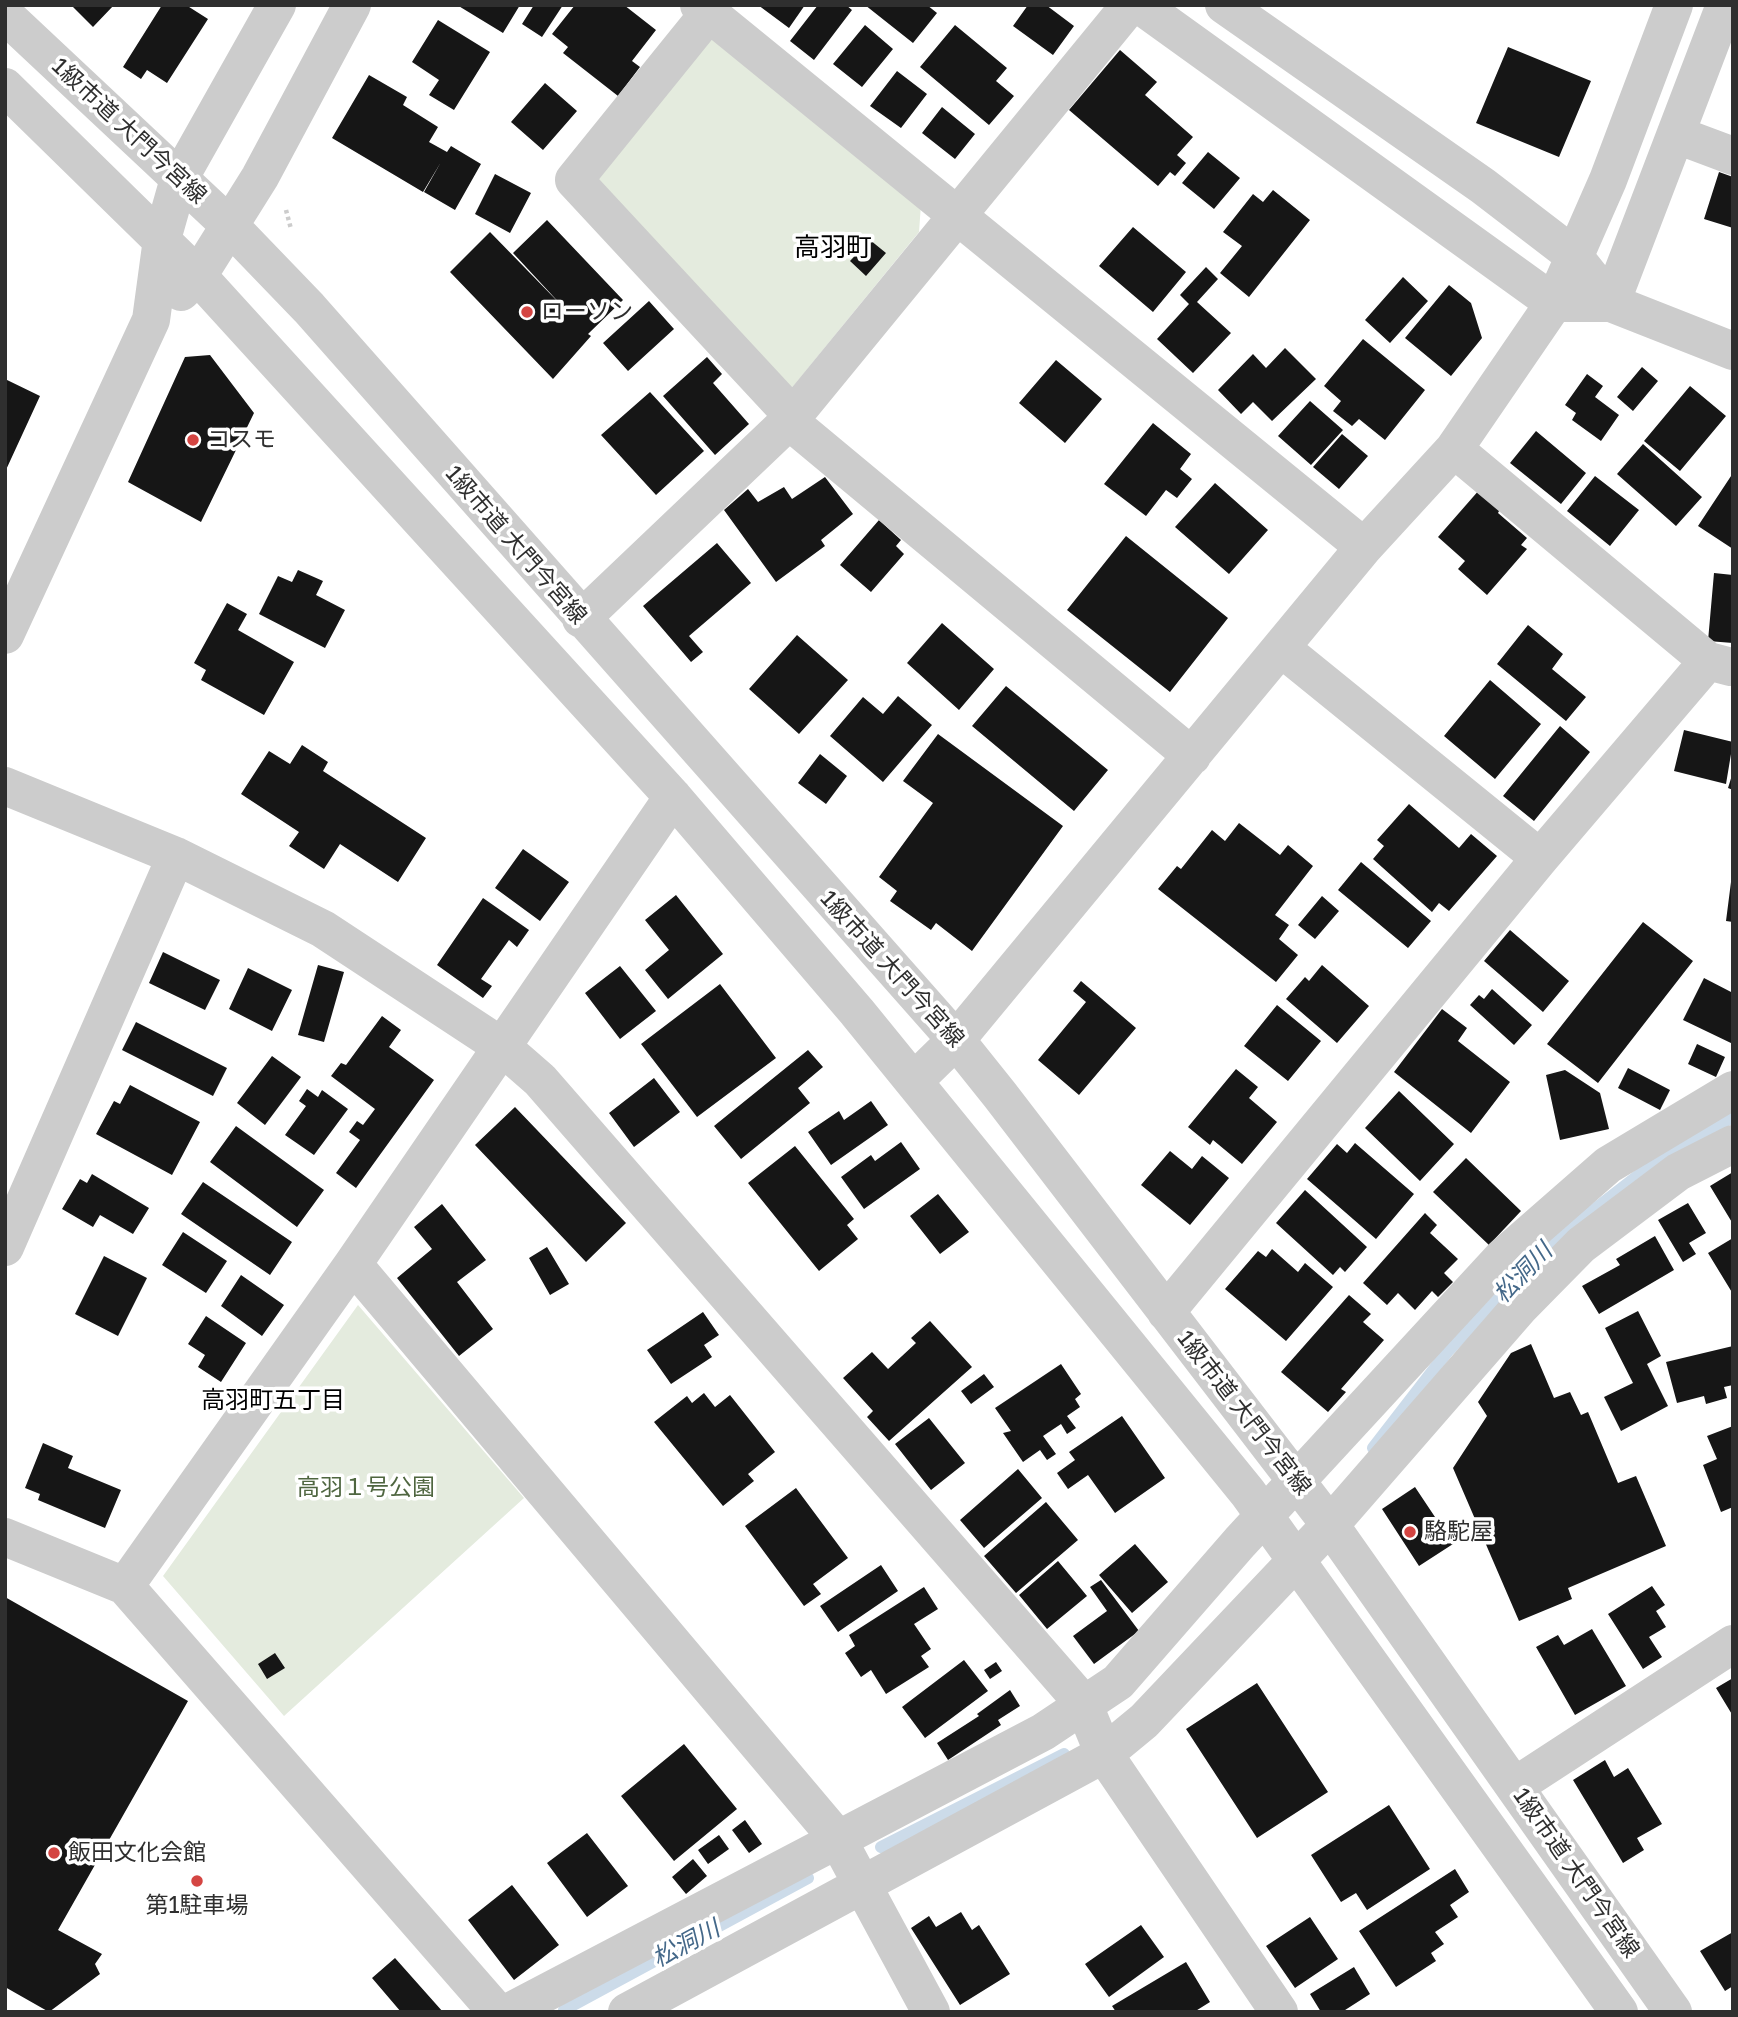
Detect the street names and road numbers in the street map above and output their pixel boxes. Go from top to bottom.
street label: 1級市道 大門今宮線 [46,52,212,210]
street label: 1級市道 大門今宮線 [440,460,592,630]
street label: 1級市道 大門今宮線 [815,885,969,1053]
street label: 1級市道 大門今宮線 [1171,1325,1317,1501]
street label: 1級市道 大門今宮線 [1507,1783,1645,1963]

